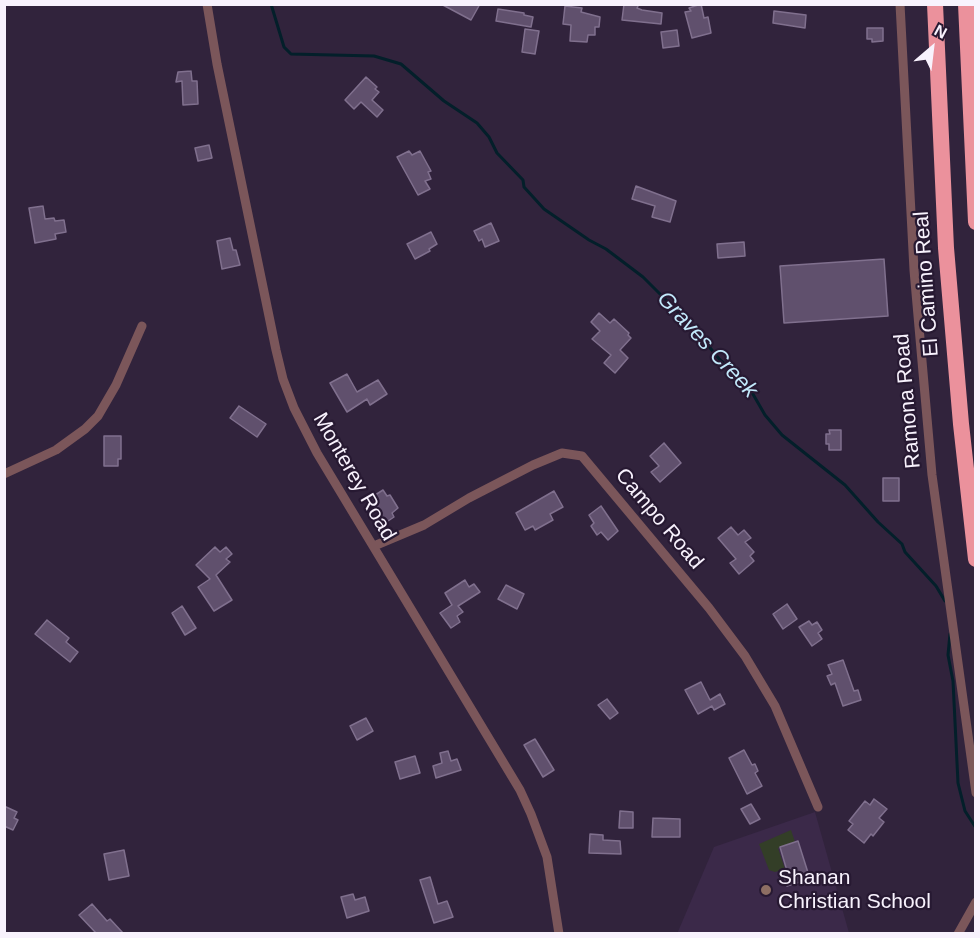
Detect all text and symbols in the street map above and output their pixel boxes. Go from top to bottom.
north arrow [902,18,962,78]
text: N [932,21,950,42]
street label: El Camino Real [909,210,945,358]
water label: Graves Creek [651,286,763,404]
street label: Ramona Road [890,332,926,470]
street label: Monterey Road [307,409,401,545]
street label: Campo Road [610,464,708,574]
place label: Shanan Christian School [778,865,931,915]
marker: Shanan Christian School [759,883,773,897]

